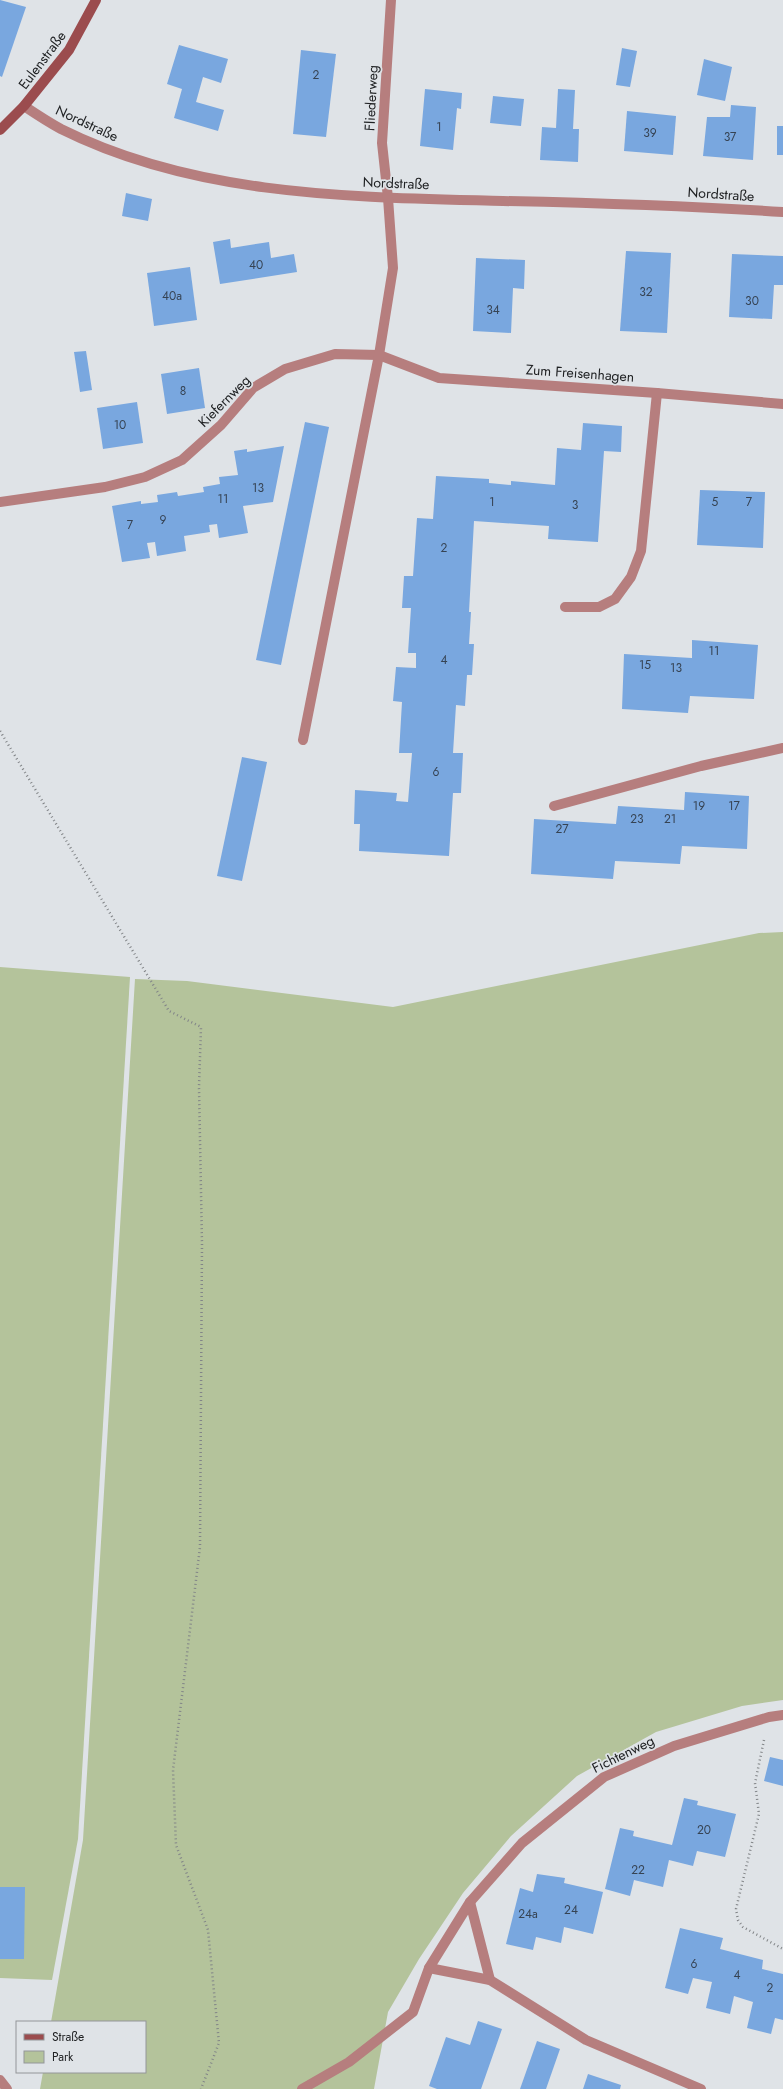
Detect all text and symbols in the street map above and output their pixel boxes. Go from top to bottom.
street label: Eulenstraße [13,27,71,93]
street label: Fliederweg [359,65,383,131]
house number: 2 [313,66,320,84]
street label: Nordstraße [52,100,122,146]
house number: 1 [436,118,442,136]
house number: 39 [643,124,657,142]
house number: 37 [724,128,737,146]
street label: Nordstraße [362,172,430,194]
street label: Nordstraße [687,182,755,206]
house number: 40 [249,256,263,274]
house number: 32 [639,283,653,301]
house number: 40a [162,287,182,305]
house number: 30 [745,292,759,310]
house number: 34 [486,301,500,319]
street label: Zum Freisenhagen [525,359,635,387]
street label: Kiefernweg [193,370,255,432]
house number: 8 [180,382,186,400]
house number: 10 [114,416,126,434]
house number: 13 [252,479,264,497]
house number: 11 [218,490,228,508]
house number: 1 [489,493,495,511]
house number: 5 [712,493,719,511]
house number: 7 [746,493,753,511]
house number: 3 [572,496,579,514]
house number: 9 [160,511,167,529]
house number: 7 [127,516,134,534]
house number: 2 [441,539,448,557]
house number: 11 [709,642,719,660]
house number: 4 [441,651,448,669]
house number: 15 [639,656,651,674]
house number: 13 [670,659,682,677]
house number: 6 [433,763,440,781]
house number: 19 [693,797,705,815]
house number: 17 [728,797,741,815]
house number: 23 [630,810,644,828]
house number: 21 [664,810,676,828]
house number: 27 [555,820,569,838]
street label: Fichtenweg [588,1730,658,1778]
house number: 20 [697,1821,711,1839]
house number: 22 [631,1861,645,1879]
house number: 24 [564,1901,578,1919]
house number: 24a [518,1905,538,1923]
house number: 6 [691,1955,698,1973]
house number: 4 [734,1966,741,1984]
house number: 2 [767,1979,774,1997]
legend [16,2021,146,2073]
text: Straße [52,2028,84,2046]
text: Park [52,2048,74,2066]

